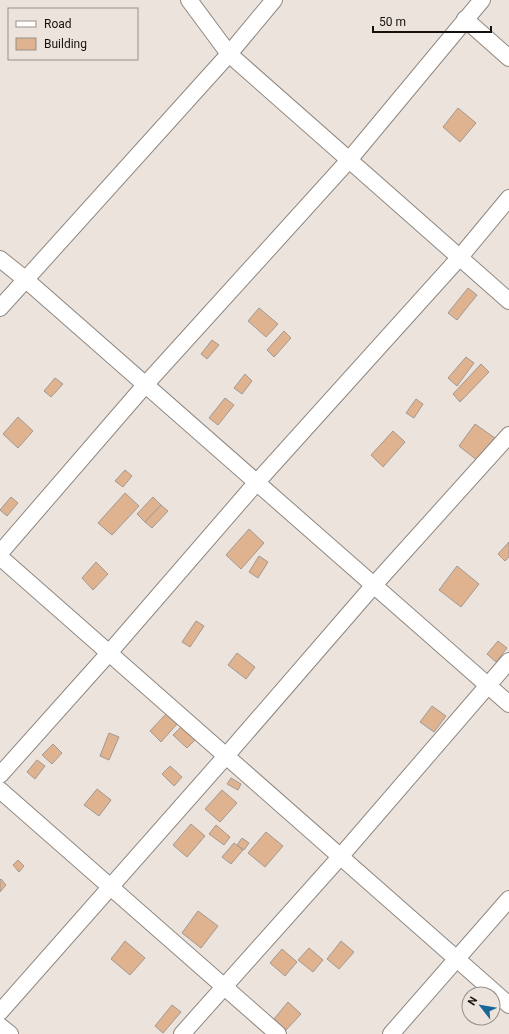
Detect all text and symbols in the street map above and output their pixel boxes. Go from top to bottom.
legend [8,8,138,60]
scale bar [373,8,491,34]
text: 50 m [379,15,406,29]
text: Road [44,17,72,31]
text: Building [44,37,87,51]
north arrow [461,986,501,1026]
text: N [465,994,481,1008]

